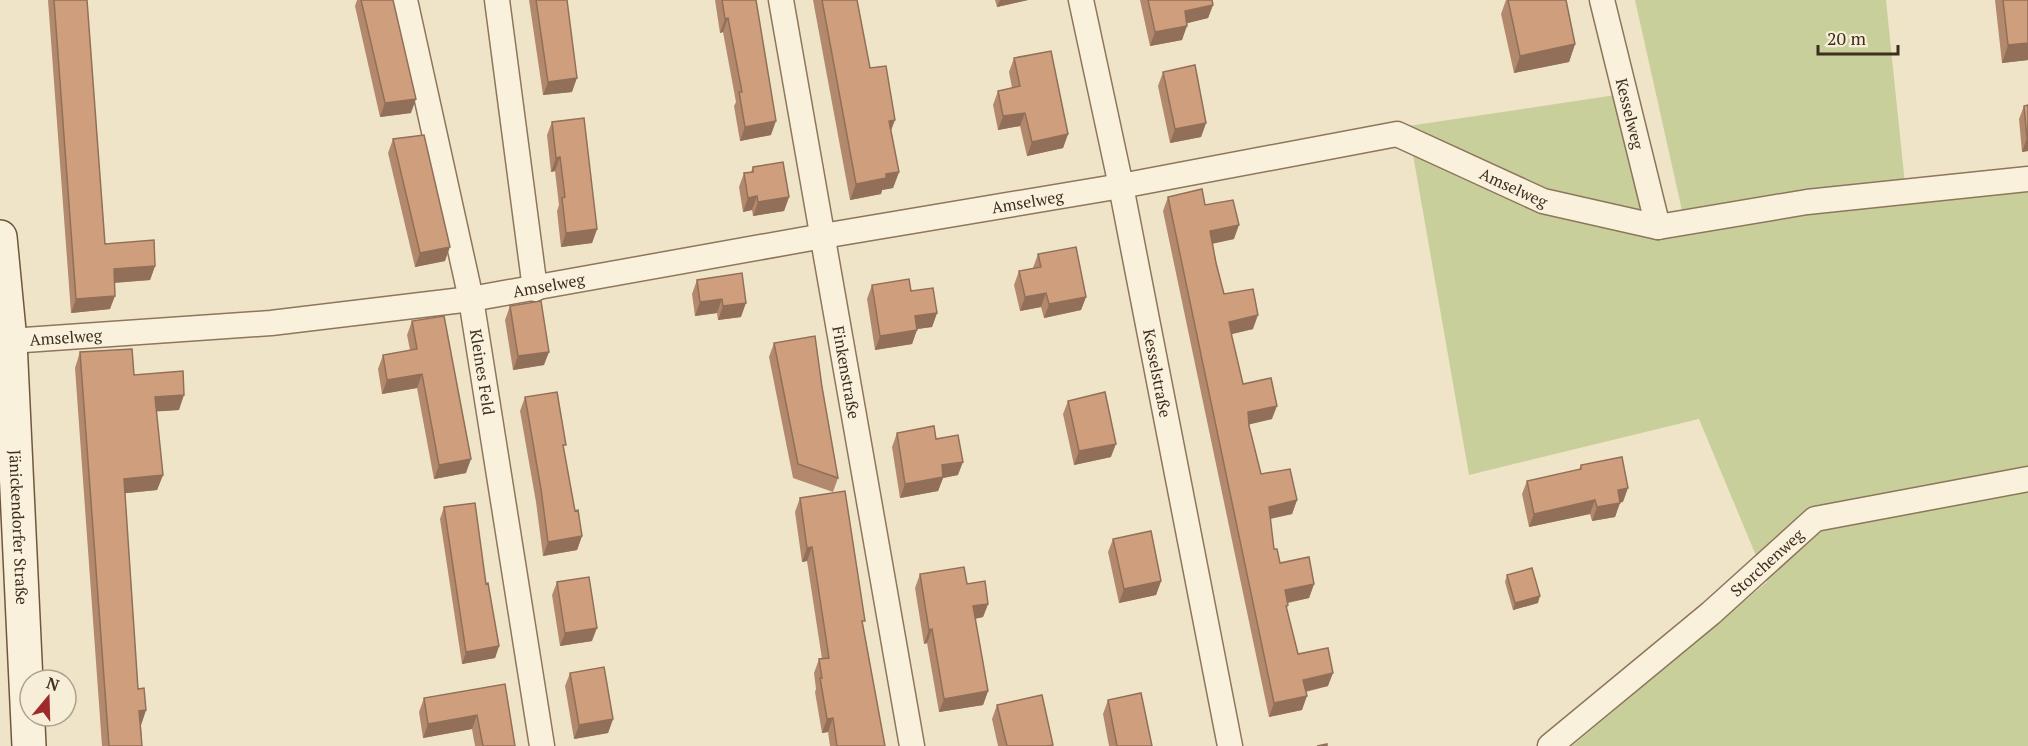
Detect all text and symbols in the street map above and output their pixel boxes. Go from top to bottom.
scale bar [1818,18,1898,56]
text: 20 m [1827,26,1867,50]
street label: Kesselweg [1611,76,1650,152]
street label: Amselweg [1476,162,1552,213]
street label: Amselweg [990,185,1066,219]
street label: Amselweg [511,268,587,302]
street label: Amselweg [29,324,103,351]
street label: Finkenstraße [827,324,865,421]
street label: Kleines Feld [465,327,500,417]
street label: Kesselstraße [1138,327,1177,419]
street label: Jänickendorfer Straße [4,449,33,605]
street label: Storchenweg [1725,523,1809,602]
north arrow [18,668,78,728]
text: N [44,671,62,696]

